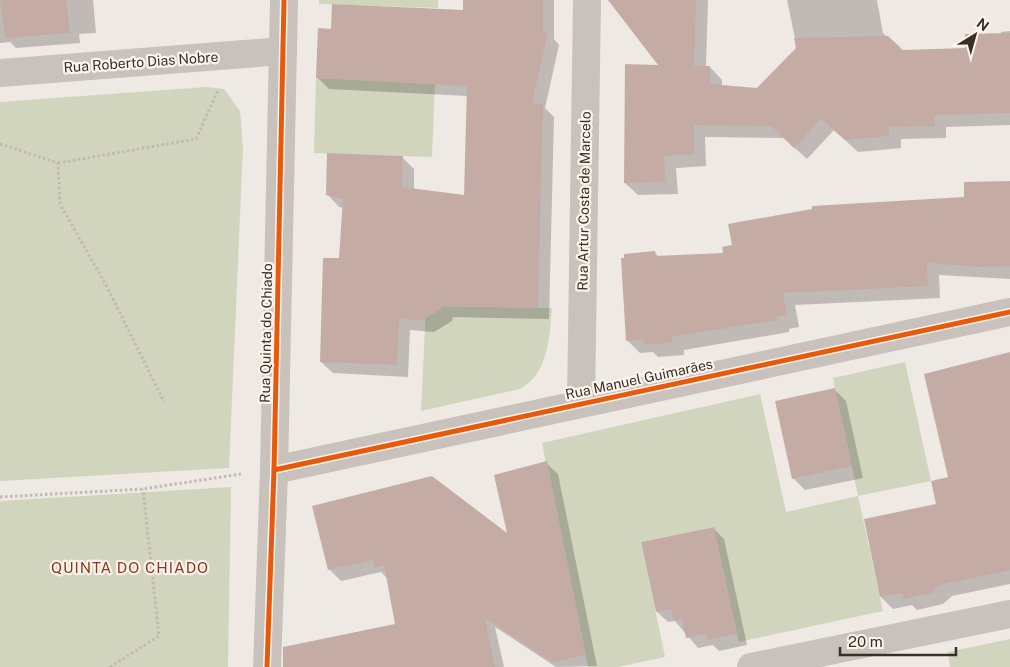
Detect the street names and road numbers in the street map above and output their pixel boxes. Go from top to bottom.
street label: Rua Roberto Dias Nobre [63,49,219,75]
street label: Rua Artur Costa de Marcelo [574,111,594,291]
street label: Rua Quinta do Chiado [257,263,275,403]
street label: Rua Manuel Guimarães [564,356,714,402]

